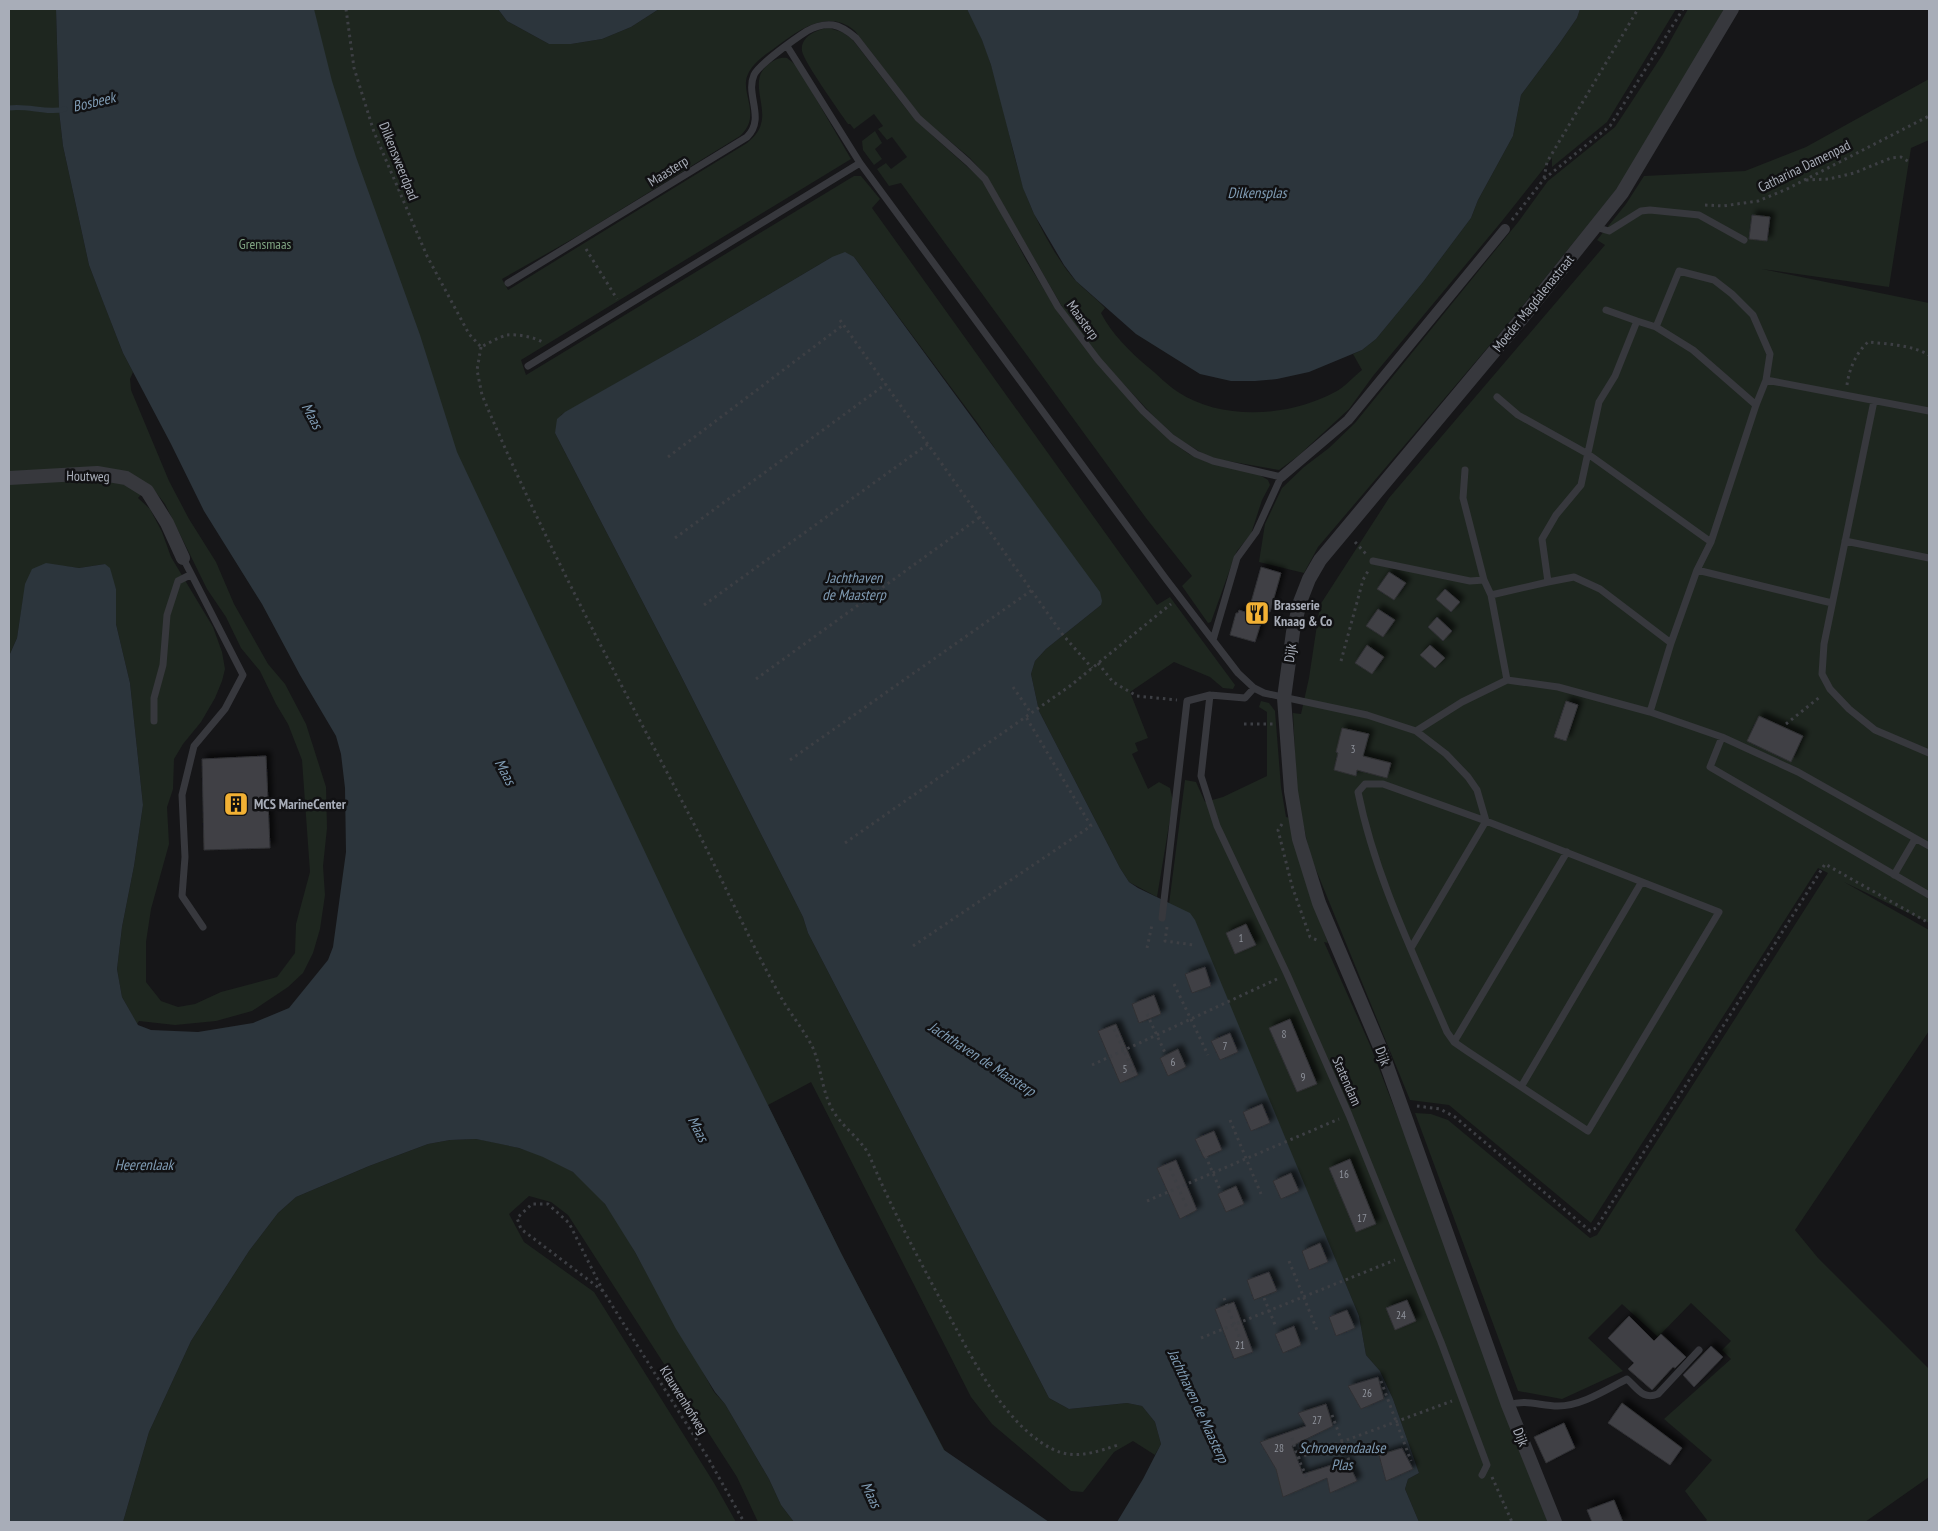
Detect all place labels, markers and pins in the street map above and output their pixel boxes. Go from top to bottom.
place label: Brasserie Knaag & Co [1274,596,1332,630]
restaurant icon: Brasserie Knaag & Co [1244,600,1270,626]
building icon: MCS MarineCenter [223,791,249,817]
place label: MCS MarineCenter [254,795,347,813]

